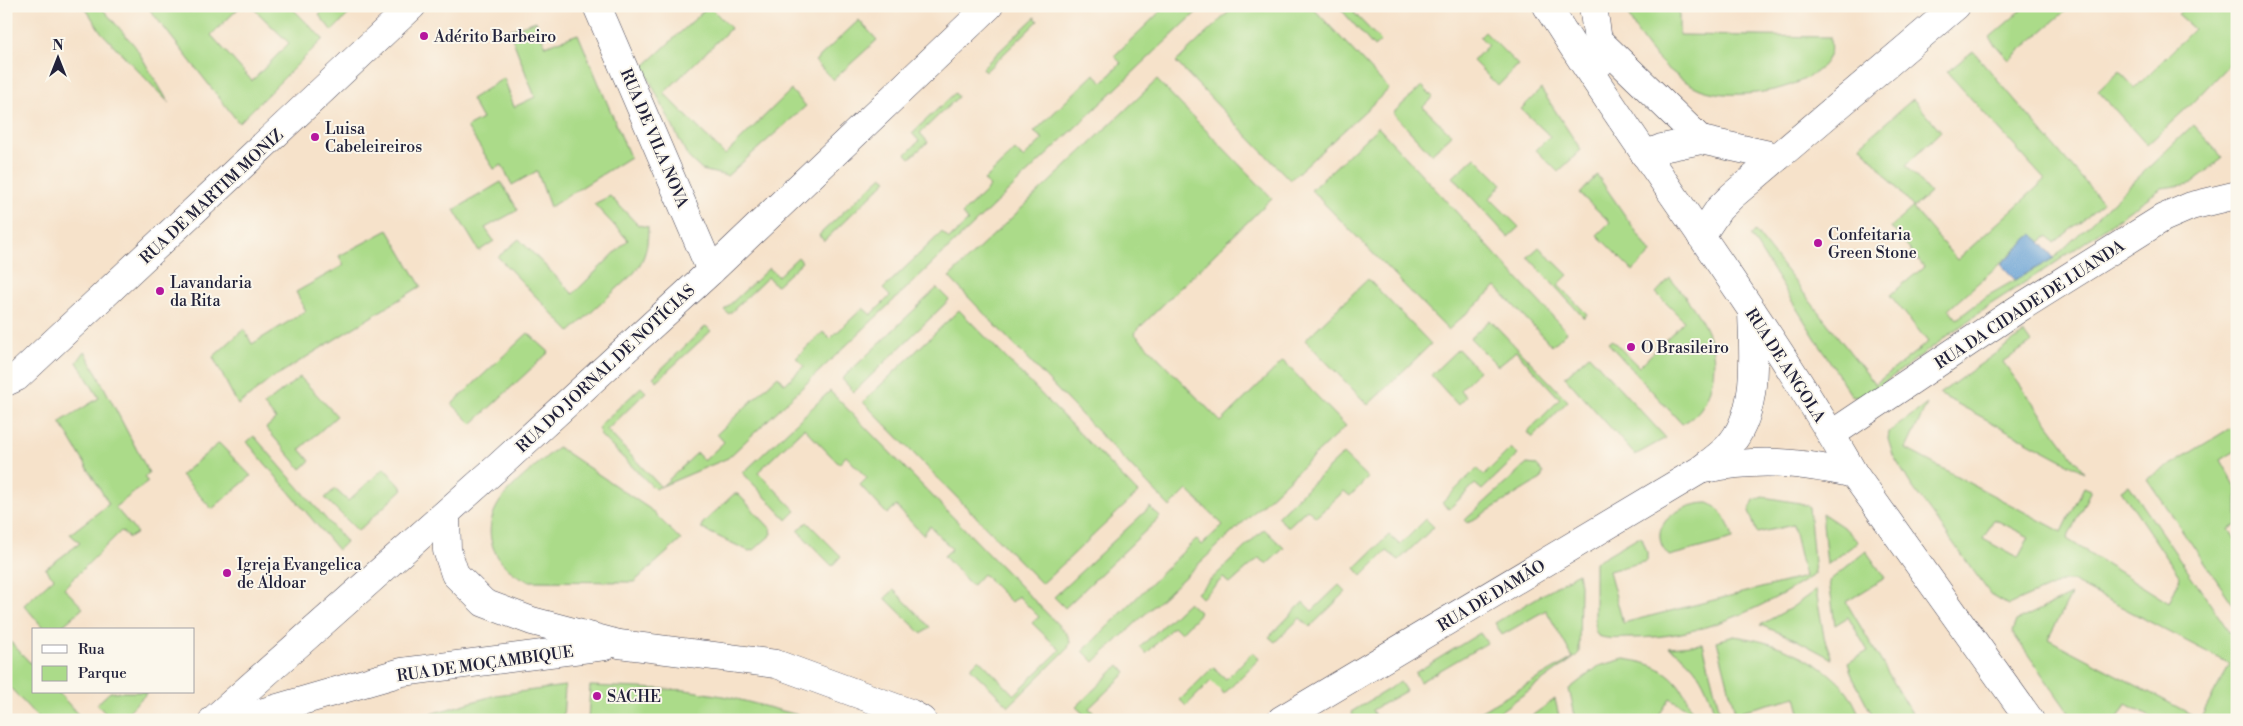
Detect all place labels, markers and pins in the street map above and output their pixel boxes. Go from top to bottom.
place label: Adérito Barbeiro [433,27,556,47]
marker: Adérito Barbeiro [418,30,430,42]
place label: Luisa Cabeleireiros [325,119,422,157]
marker: Luisa Cabeleireiros [309,131,321,143]
place label: Confeitaria Green Stone [1828,225,1917,263]
marker: Confeitaria Green Stone [1812,237,1824,249]
place label: Lavandaria da Rita [170,273,253,311]
marker: Lavandaria da Rita [154,285,166,297]
place label: O Brasileiro [1641,338,1729,358]
marker: O Brasileiro [1625,341,1637,353]
place label: Igreja Evangelica de Aldoar [237,555,363,593]
marker: Igreja Evangelica de Aldoar [221,567,233,579]
place label: SACHE [607,687,661,707]
marker: SACHE [591,690,603,702]

